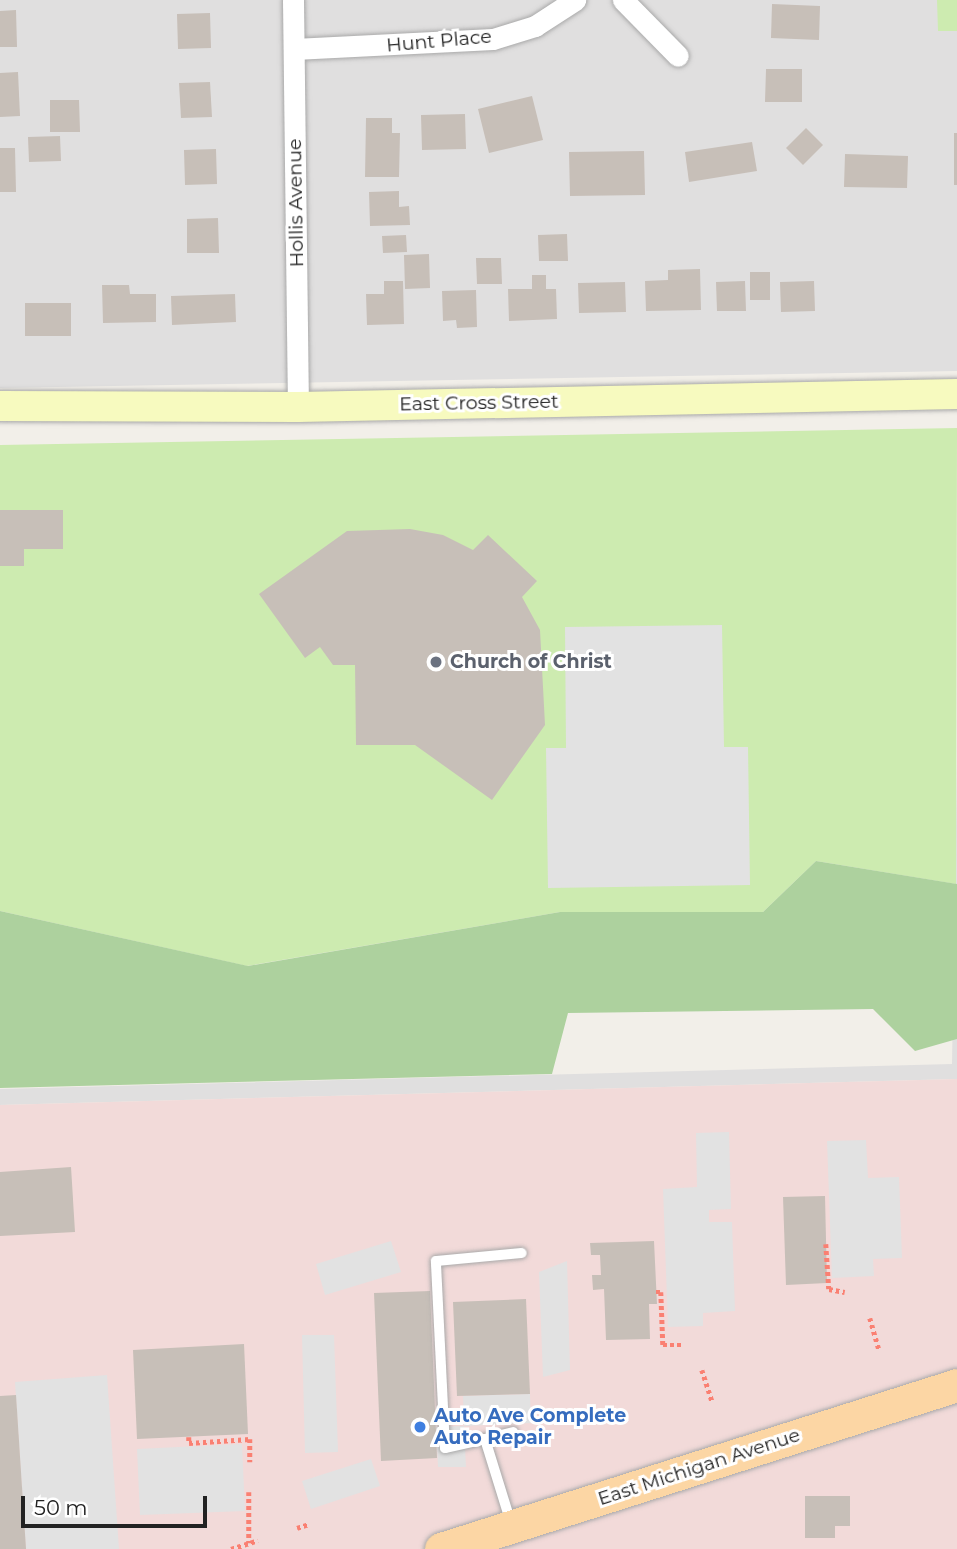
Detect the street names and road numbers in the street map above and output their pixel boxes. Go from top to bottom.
street label: Hunt Place [385,25,493,57]
street label: Hollis Avenue [283,138,309,268]
street label: East Cross Street [399,390,559,416]
street label: East Michigan Avenue [595,1424,803,1510]

